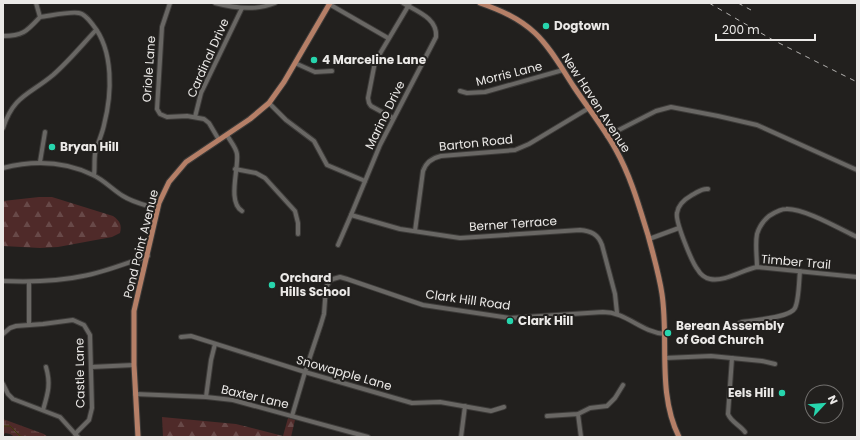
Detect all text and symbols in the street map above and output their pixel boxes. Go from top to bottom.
street label: Cardinal Drive [183,16,233,100]
scale bar [716,16,815,42]
place label: Dogtown [554,17,610,34]
marker: Dogtown [541,21,551,31]
text: 200 m [722,21,760,38]
street label: Oriole Lane [138,35,159,103]
street label: New Haven Avenue [558,50,635,156]
place label: 4 Marceline Lane [322,51,427,68]
marker: 4 Marceline Lane [309,55,319,65]
street label: Morris Lane [474,57,544,90]
street label: Marino Drive [361,78,409,152]
street label: Barton Road [438,130,514,155]
place label: Bryan Hill [60,138,119,155]
marker: Bryan Hill [47,142,57,152]
street label: Pond Point Avenue [119,188,162,300]
street label: Berner Terrace [469,212,557,235]
street label: Timber Trail [760,250,832,273]
place label: Orchard Hills School [280,269,350,300]
marker: Orchard Hills School [267,280,277,290]
street label: Clark Hill Road [424,285,512,314]
place label: Clark Hill [518,312,573,329]
marker: Clark Hill [505,316,515,326]
place label: Berean Assembly of God Church [676,317,785,348]
marker: Berean Assembly of God Church [663,328,673,338]
street label: Castle Lane [70,338,89,408]
street label: Snowapple Lane [294,351,394,394]
street label: Baxter Lane [220,380,291,413]
place label: Eels Hill [728,384,774,401]
north arrow [804,384,844,424]
marker: Eels Hill [777,388,787,398]
text: N [824,392,842,407]

